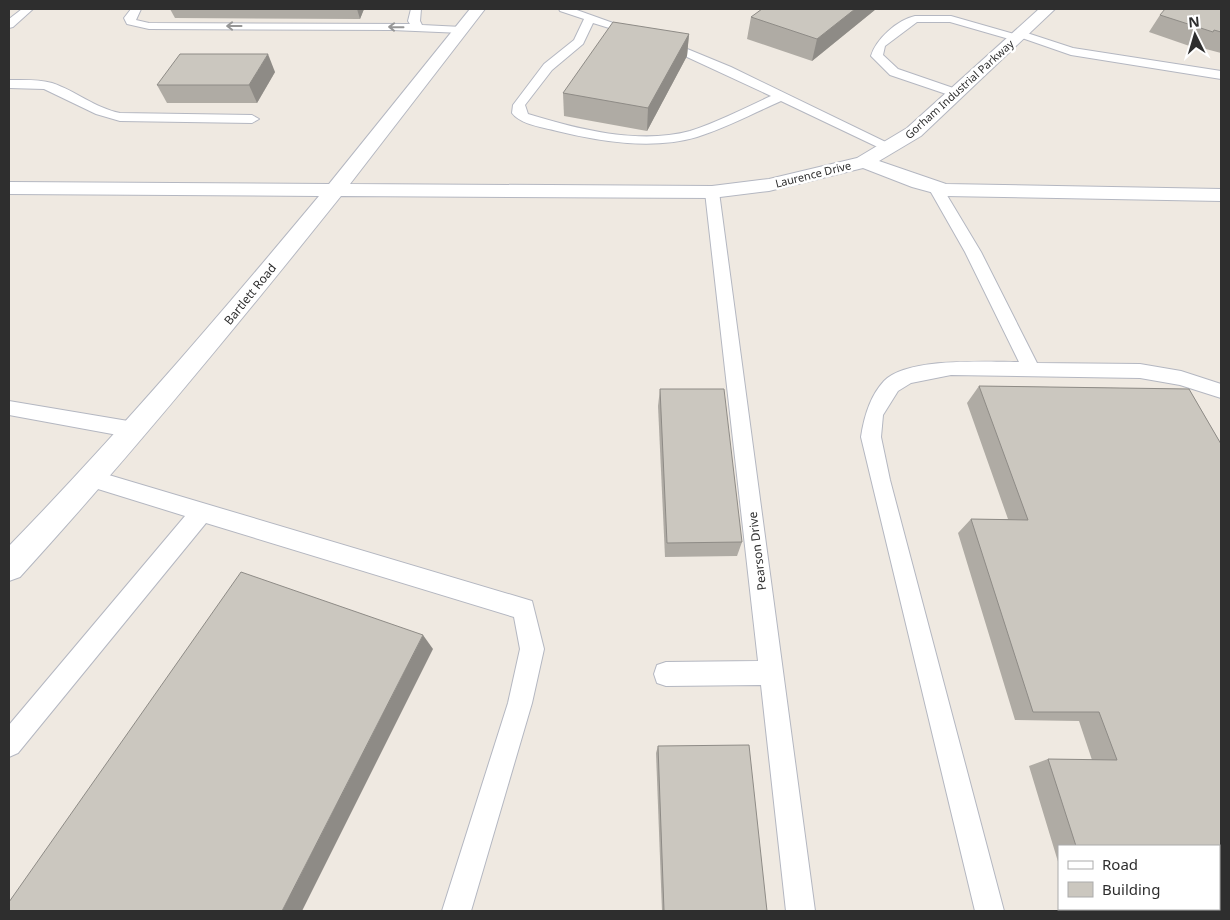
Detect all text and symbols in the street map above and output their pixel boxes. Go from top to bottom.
north arrow [1170,10,1220,60]
text: N [1187,12,1200,32]
one-way arrow [226,21,242,31]
one-way arrow [388,22,404,32]
street label: Gorham Industrial Parkway [901,36,1017,142]
street label: Laurence Drive [774,157,852,191]
street label: Bartlett Road [220,260,280,328]
street label: Pearson Drive [744,511,770,591]
legend [1058,845,1220,910]
text: Road [1102,854,1138,874]
text: Building [1102,879,1160,899]

